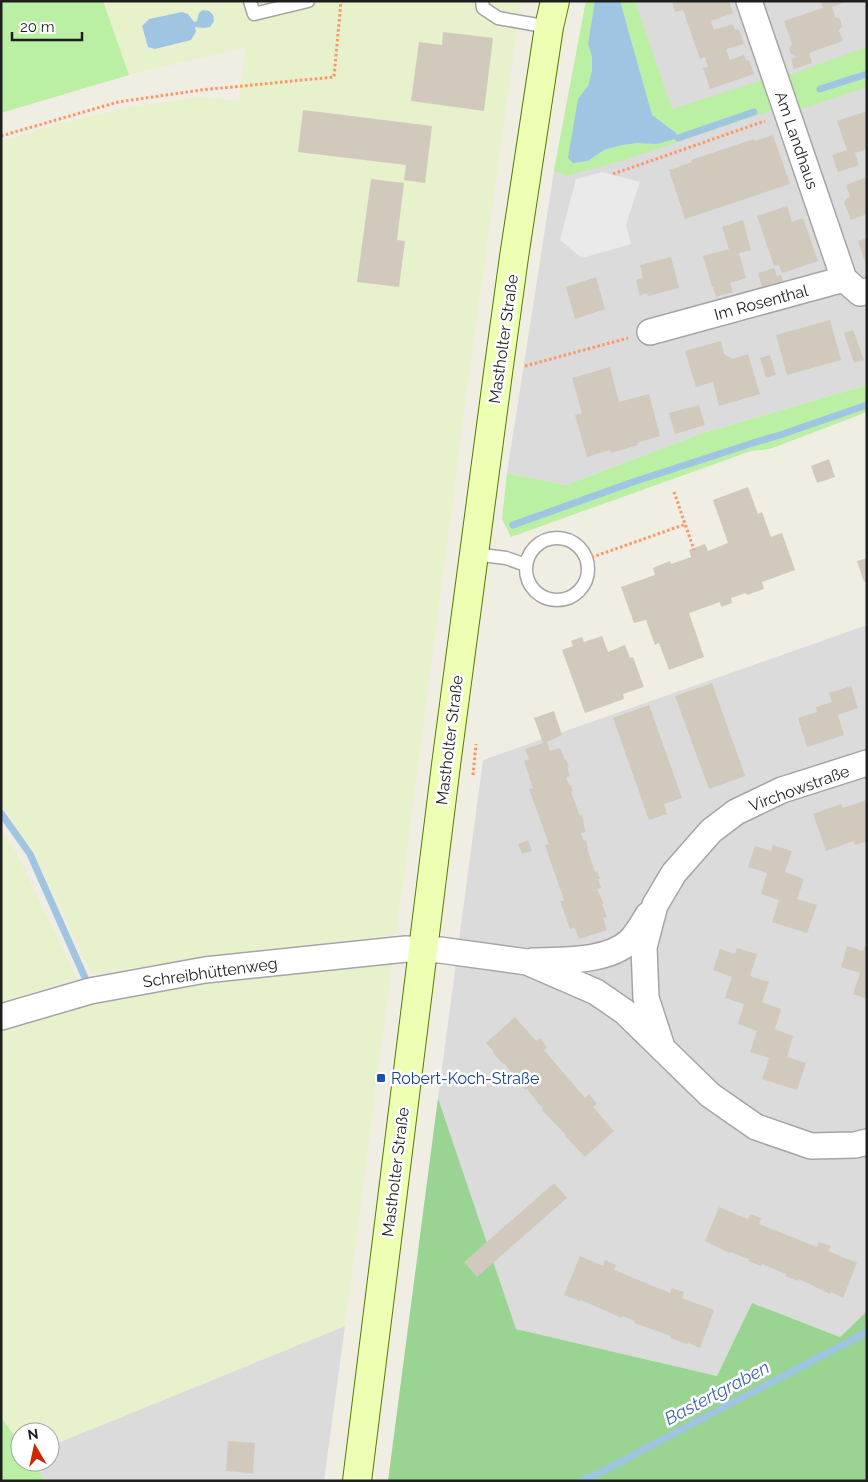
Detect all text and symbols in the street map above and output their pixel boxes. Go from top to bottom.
scale bar [12,10,82,42]
text: 20 m [20,18,55,36]
street label: Am Landhaus [771,89,822,192]
street label: Mastholter Straße [485,273,522,405]
street label: Im Rosenthal [712,281,811,324]
street label: Mastholter Straße [432,674,467,806]
street label: Virchowstraße [746,762,852,815]
street label: Schreibhüttenweg [141,954,279,991]
place label: Robert-Koch-Straße [391,1069,539,1088]
marker: Robert-Koch-Straße [375,1072,387,1084]
street label: Mastholter Straße [378,1106,413,1238]
water label: Bastertgraben [661,1356,773,1429]
north arrow [10,1422,60,1472]
text: N [26,1425,39,1443]

